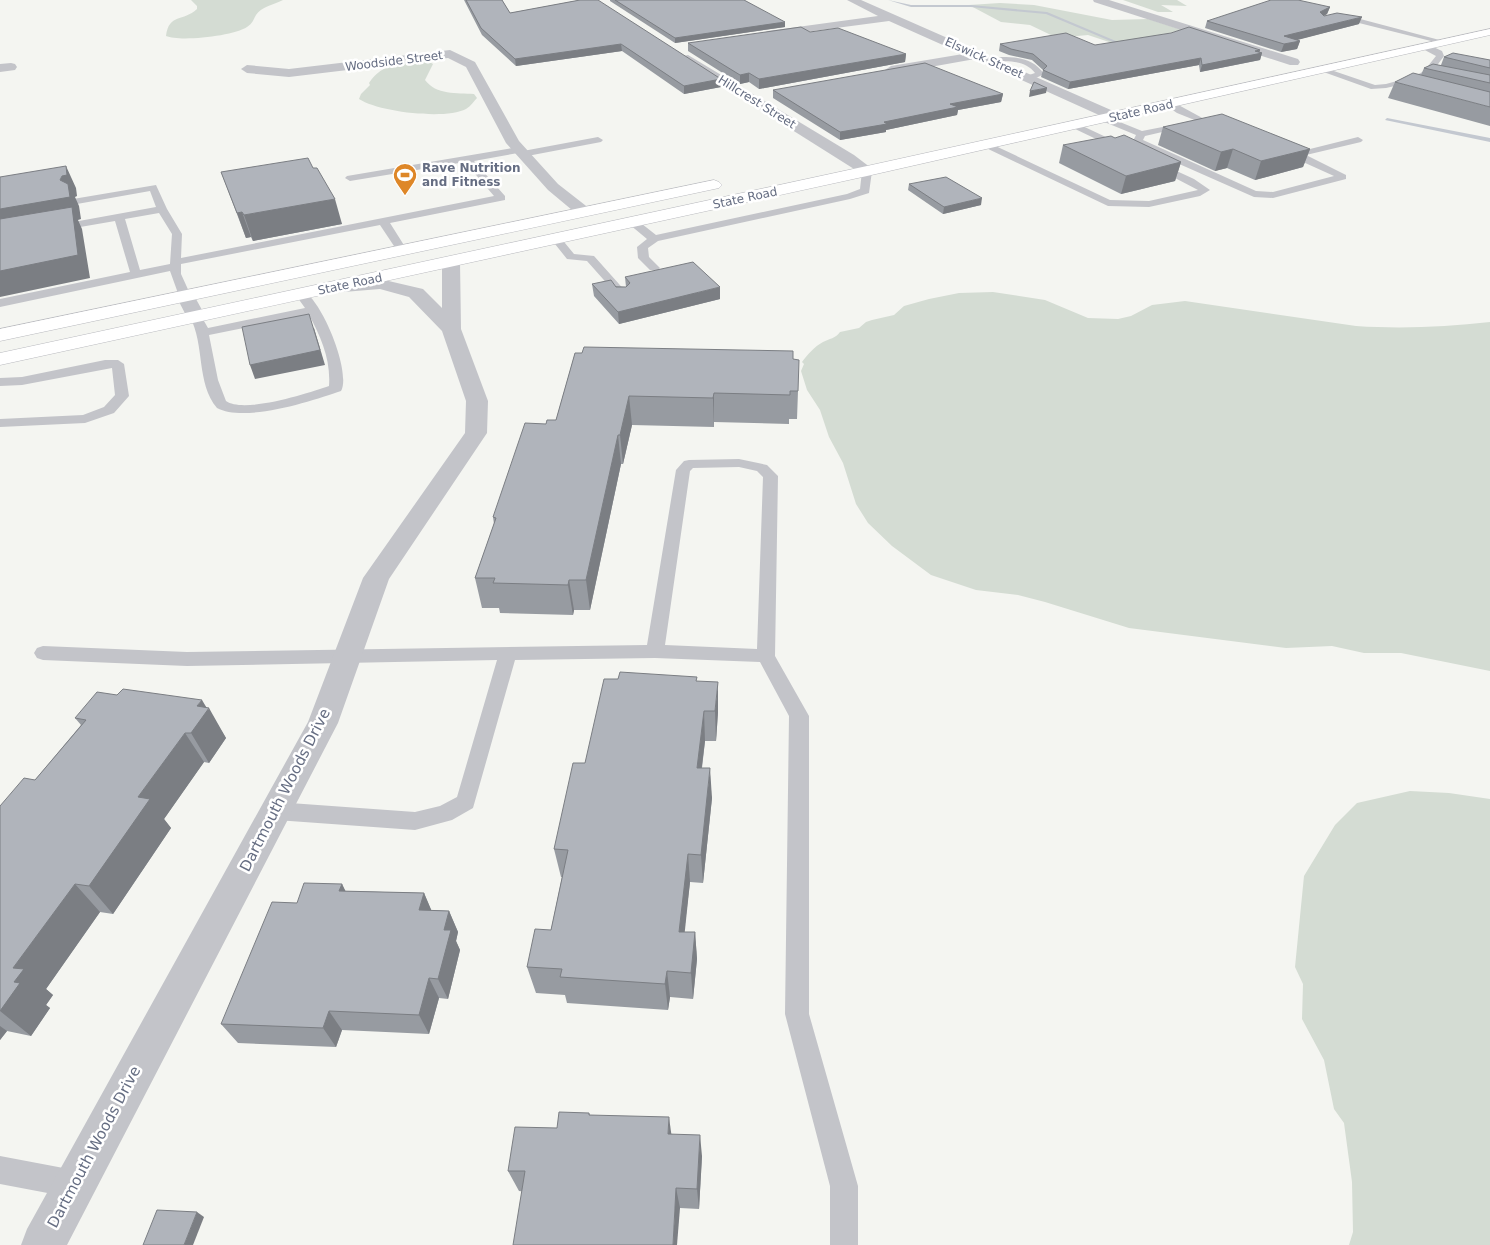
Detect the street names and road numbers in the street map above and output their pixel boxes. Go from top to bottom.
street label: Elswick Street [943,34,1026,82]
street label: Woodside Street [344,48,444,74]
street label: Hillcrest Street [716,73,799,132]
street label: State Road [1107,97,1175,125]
street label: State Road [711,184,779,212]
street label: State Road [316,270,384,298]
street label: Dartmouth Woods Drive [236,705,334,875]
street label: Dartmouth Woods Drive [44,1063,144,1231]

